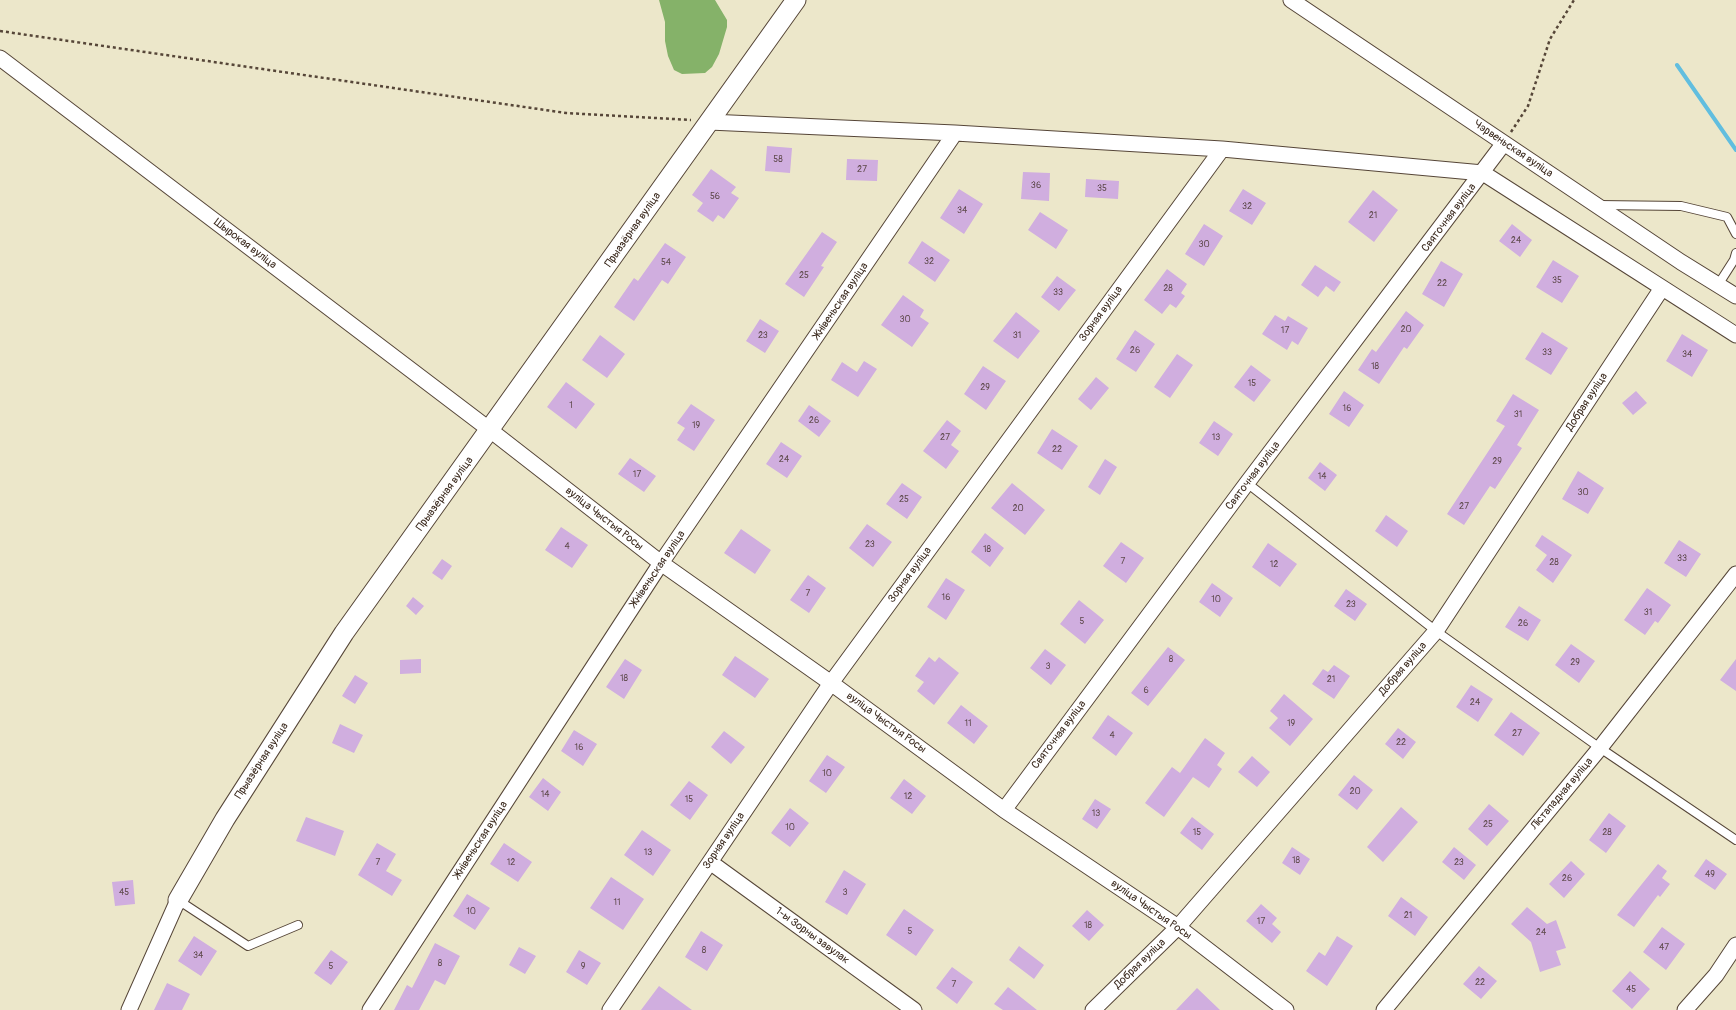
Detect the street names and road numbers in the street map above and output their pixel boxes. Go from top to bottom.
street label: Чэрвеньская вуліца [1471,118,1555,180]
street label: Святочная вуліца [1419,181,1479,255]
street label: Прыазёрная вуліца [602,190,664,270]
street label: Шырокая вуліца [211,216,279,272]
street label: Жнівеньская вуліца [811,260,871,342]
street label: Зорная вуліца [1076,284,1126,344]
street label: Добрая вуліца [1563,370,1611,434]
street label: Святочная вуліца [1223,439,1283,513]
street label: Прыазёрная вуліца [414,454,476,534]
street label: вуліца Чыстыя Росы [562,484,646,554]
street label: Жнівеньская вуліца [628,528,688,610]
street label: Зорная вуліца [885,545,935,605]
street label: Добрая вуліца [1376,640,1430,698]
street label: вуліца Чыстыя Росы [844,690,928,756]
street label: Святочная вуліца [1029,698,1089,772]
street label: Прыазёрная вуліца [232,720,292,802]
street label: Лістападная вуліца [1528,755,1596,833]
street label: Жнівеньская вуліца [451,799,511,881]
street label: Зорная вуліца [700,810,748,872]
street label: вуліца Чыстыя Росы [1108,877,1194,943]
street label: 1-ы Зорны завулак [772,905,852,967]
street label: Добрая вуліца [1111,936,1169,992]

